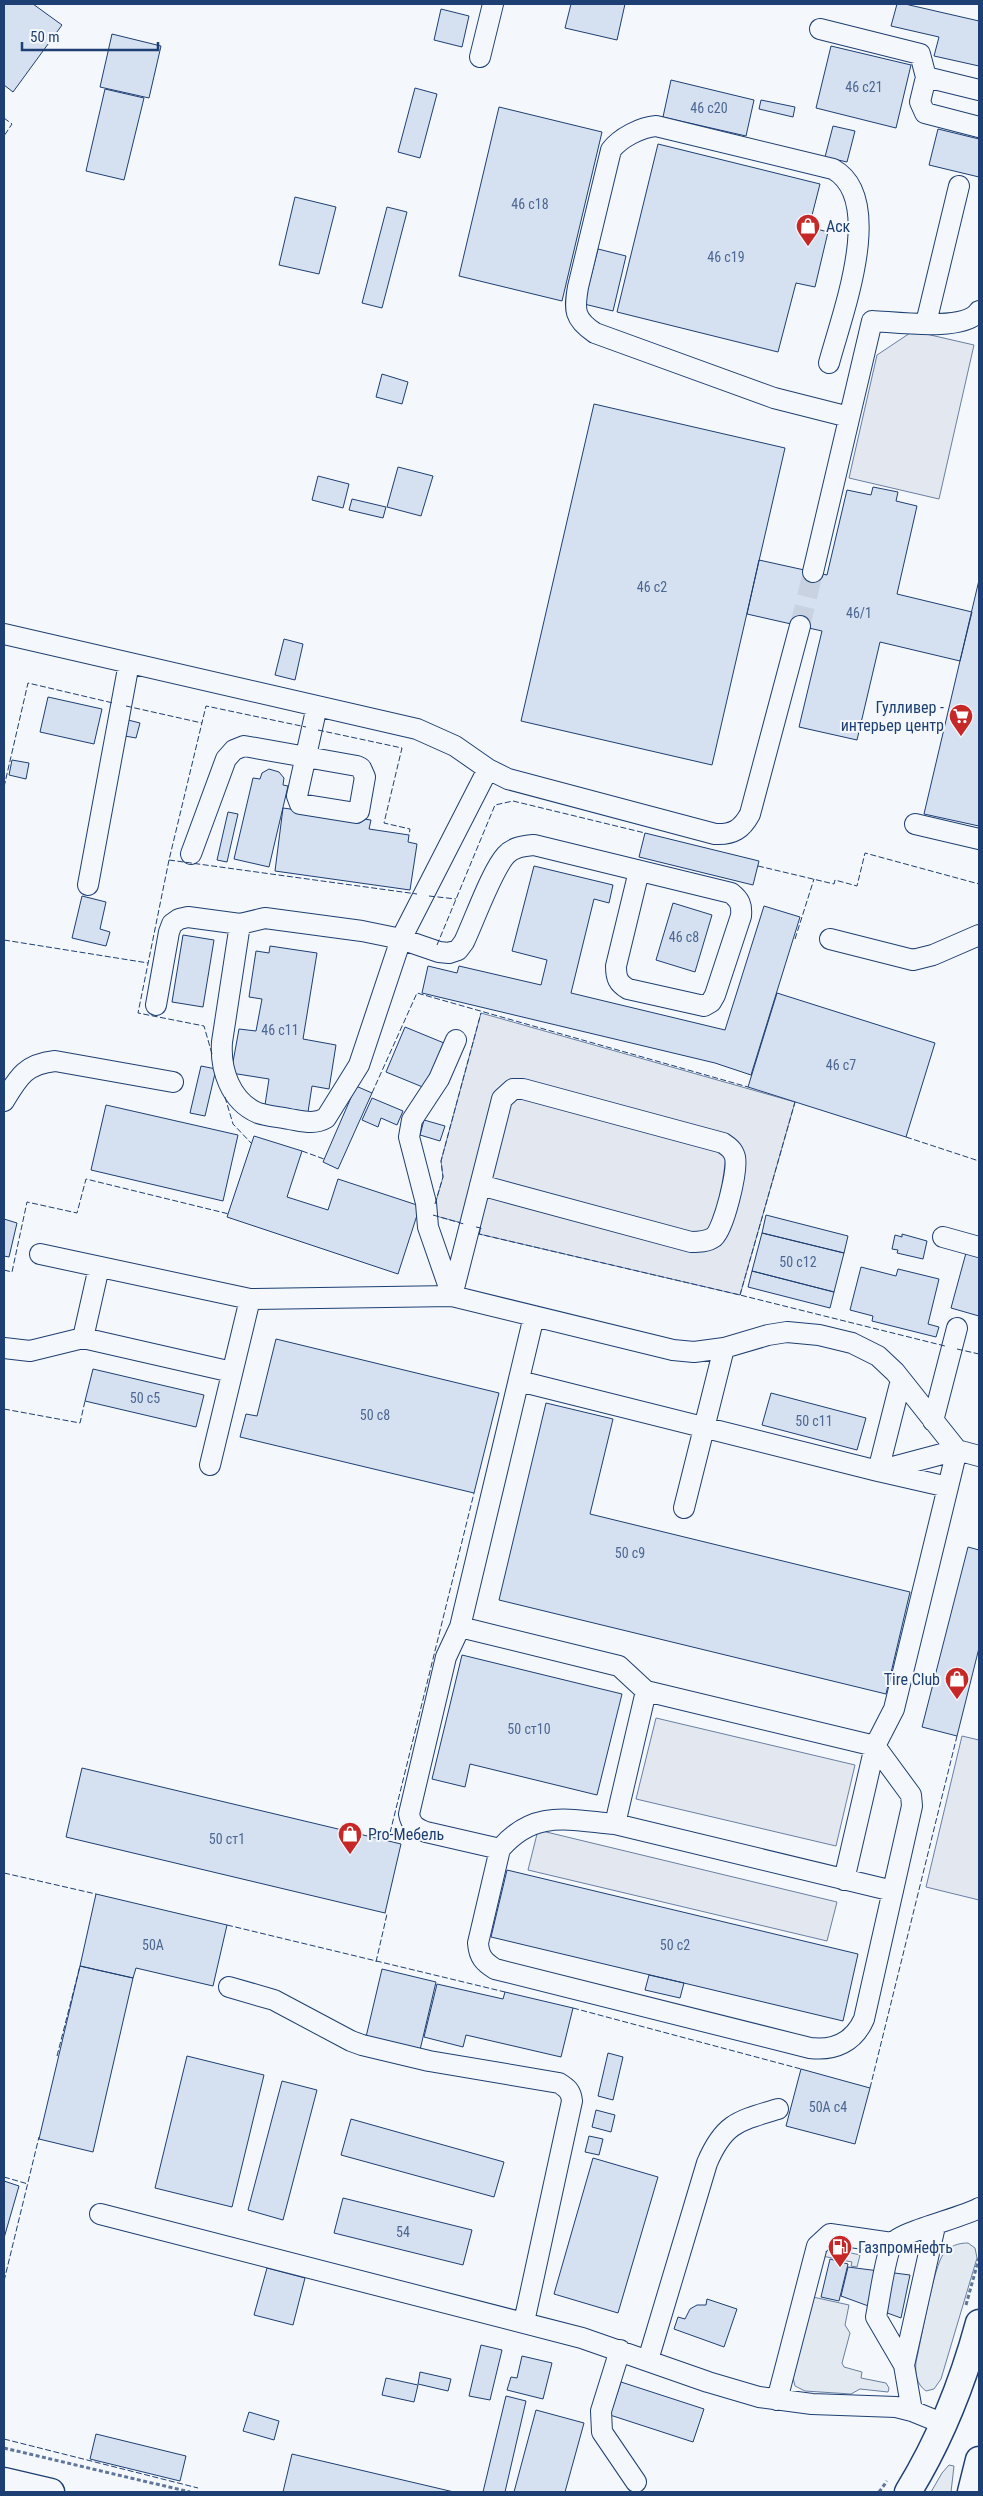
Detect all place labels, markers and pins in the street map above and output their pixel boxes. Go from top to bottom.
shop icon: Аск [795,213,821,247]
place label: Аск [826,217,851,236]
place label: Гулливер - интерьер центр [841,698,944,735]
supermarket icon: Гулливер - интерьер центр [948,703,974,737]
shop icon: Tire Club [944,1666,970,1700]
place label: Tire Club [884,1670,940,1689]
shop icon: Pro-Мебель [337,1821,363,1855]
place label: Pro-Мебель [368,1825,444,1844]
fuel station icon: Газпромнефть [827,2234,853,2268]
place label: Газпромнефть [858,2238,953,2257]

